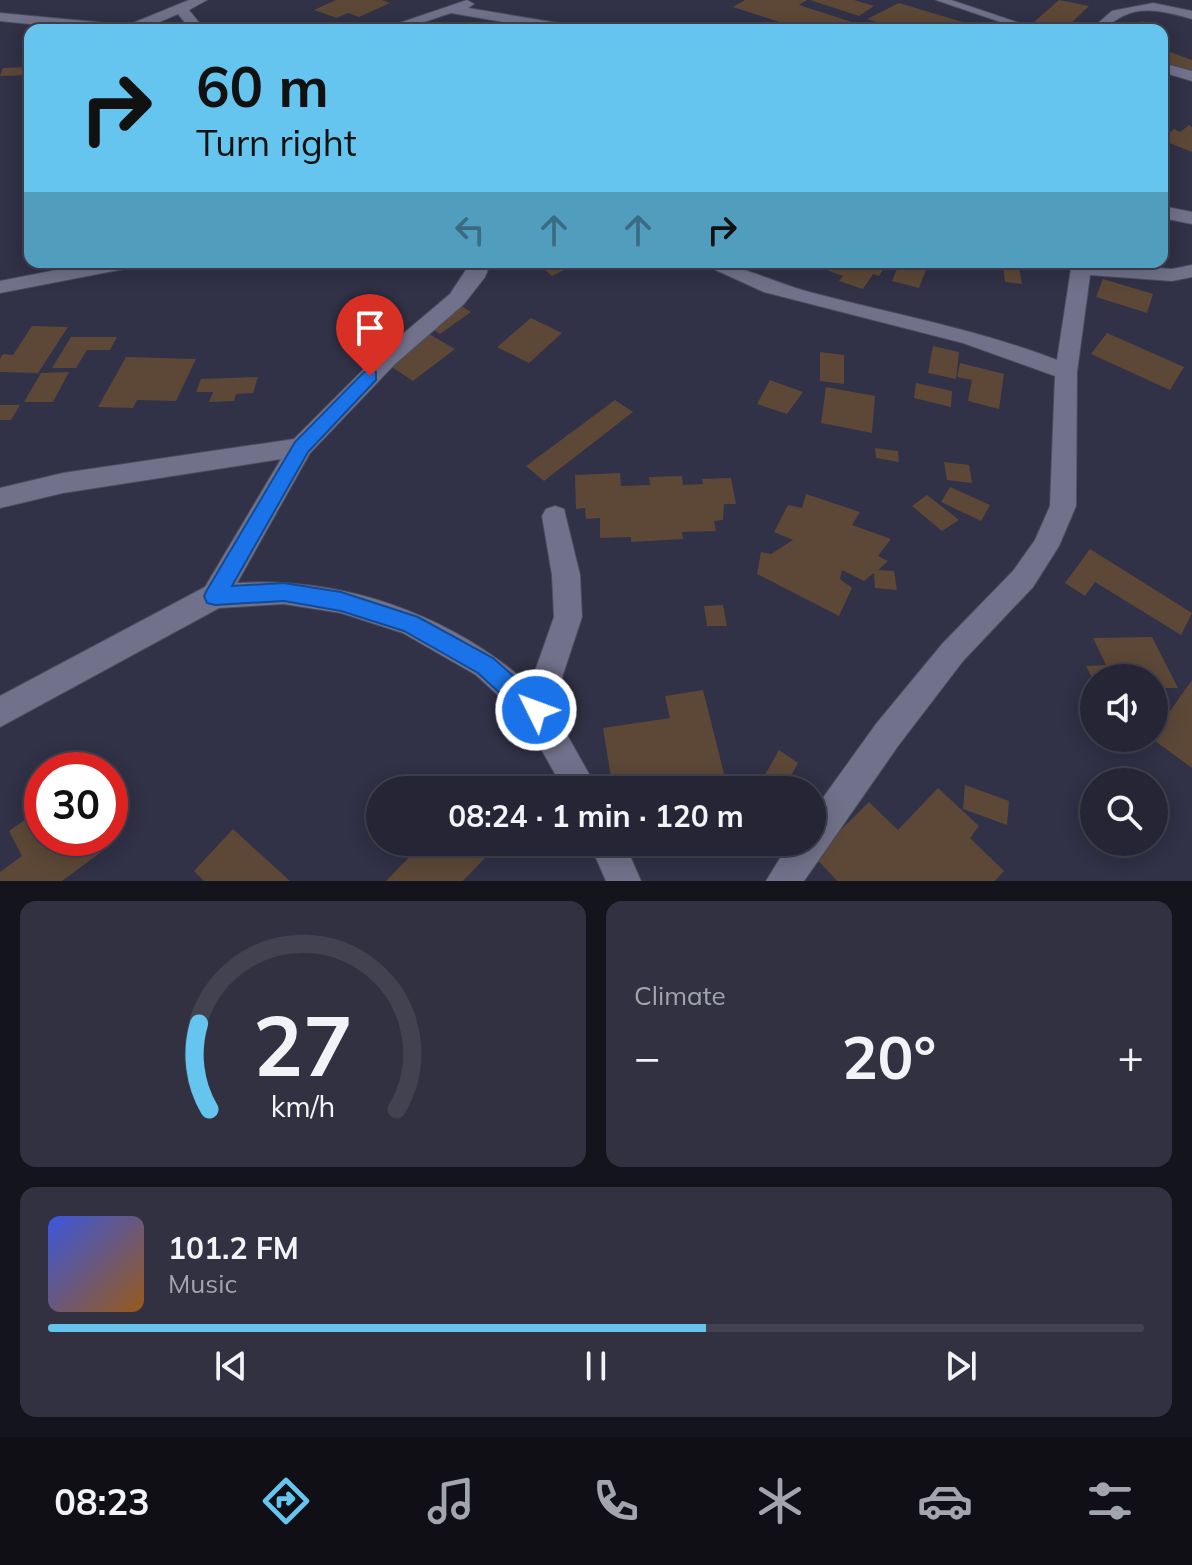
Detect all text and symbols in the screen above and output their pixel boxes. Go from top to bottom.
text: 60 m [196,51,329,121]
icon: right [64,56,168,160]
text: Turn right [196,120,357,165]
icon: left [448,208,492,252]
icon: ahead [532,208,576,252]
icon: ahead [616,208,660,252]
icon: right [700,208,744,252]
pin [336,294,404,376]
icon: arrive [348,306,392,350]
map controls [1080,664,1168,856]
button: sound [1080,664,1168,752]
position arrow [494,668,578,752]
speed limit sign: 30 [24,752,128,856]
button: search [1080,768,1168,856]
text: 08:24 · 1 min · 120 m [448,797,744,835]
text: Climate [634,979,726,1012]
text: 27 [253,992,353,1097]
text: 20° [842,1019,936,1094]
text: − [634,1029,660,1084]
text: + [1118,1029,1144,1084]
text: km/h [271,1088,335,1124]
text: 101.2 FM [168,1229,299,1267]
text: Music [168,1267,237,1300]
icon: previous [209,1344,253,1388]
icon: pause [574,1344,618,1388]
icon: next [939,1344,983,1388]
icon: directions [258,1473,314,1529]
icon: music [423,1473,479,1529]
icon: phone [588,1473,644,1529]
icon: climate [752,1473,808,1529]
icon: car [917,1473,973,1529]
icon: filters [1082,1473,1138,1529]
text: 08:23 [54,1479,150,1524]

